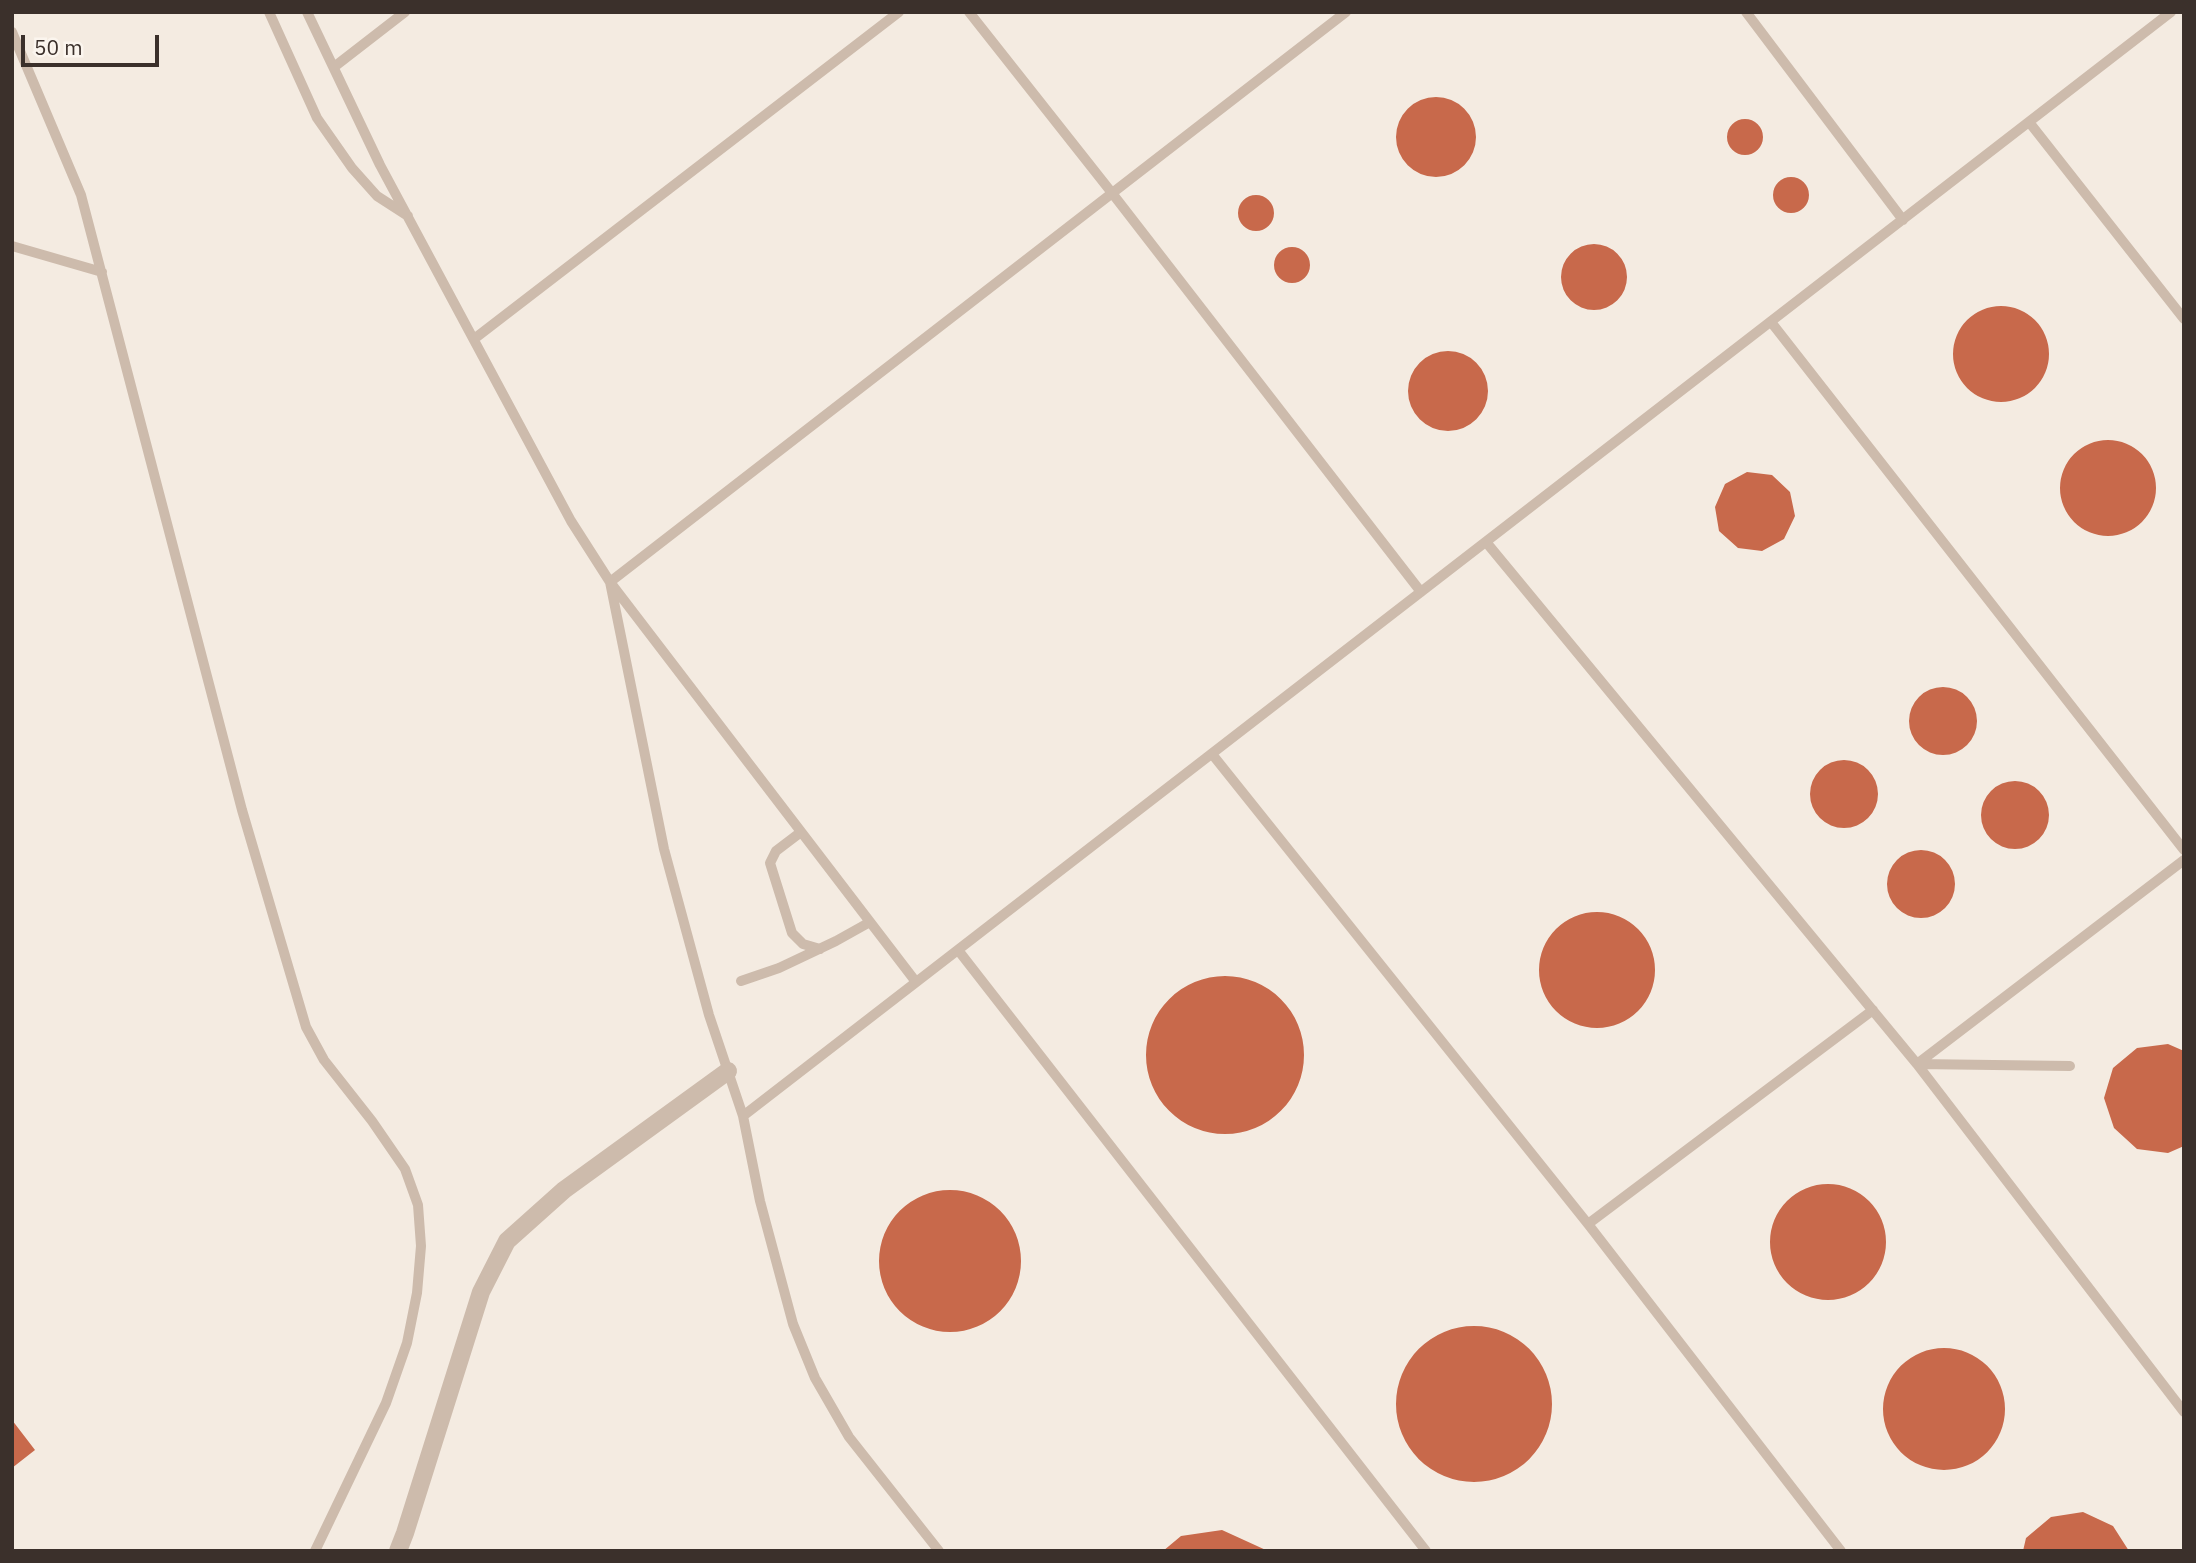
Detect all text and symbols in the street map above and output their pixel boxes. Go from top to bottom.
scale bar [24,21,163,65]
text: 50 m [34,33,83,61]

